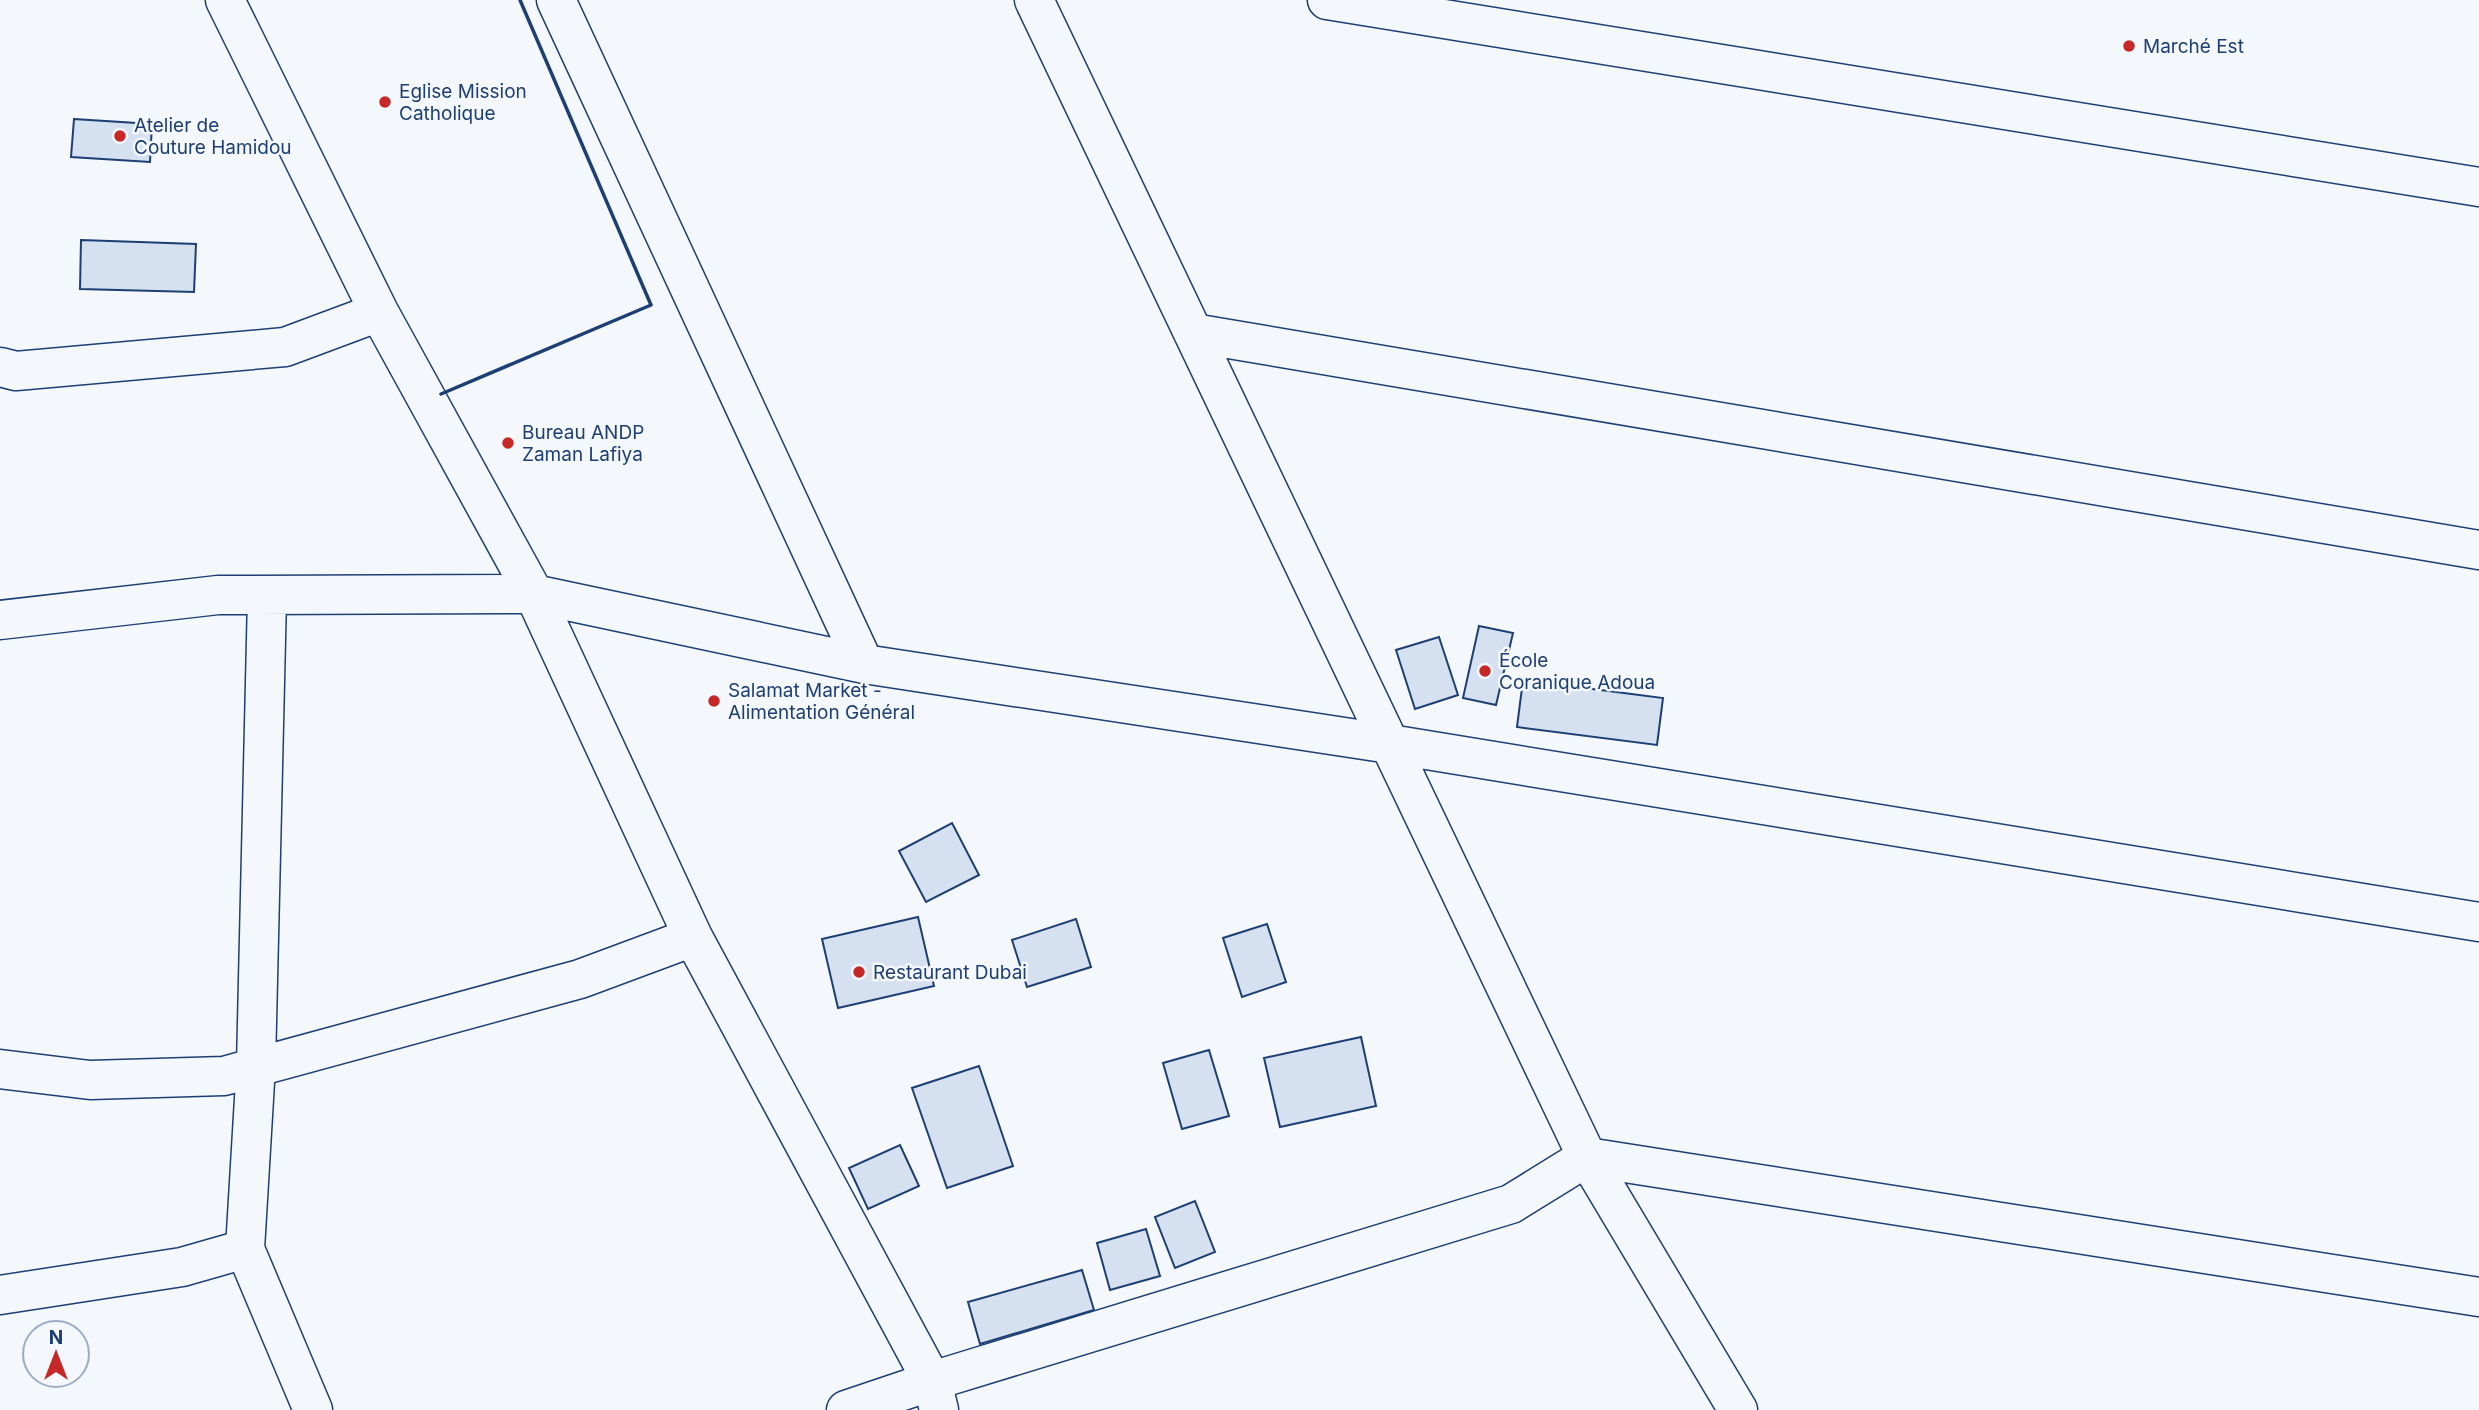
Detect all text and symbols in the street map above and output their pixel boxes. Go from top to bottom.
place label: Marché Est [2143,35,2244,58]
marker: Marché Est [2121,38,2137,54]
place label: Eglise Mission Catholique [399,80,527,125]
marker: Eglise Mission Catholique [377,94,393,110]
place label: Atelier de Couture Hamidou [134,114,292,159]
marker: Atelier de Couture Hamidou [112,128,128,144]
place label: Bureau ANDP Zaman Lafiya [522,421,644,466]
marker: Bureau ANDP Zaman Lafiya [500,435,516,451]
place label: École Coranique Adoua [1499,648,1655,694]
marker: École Coranique Adoua [1477,663,1493,679]
place label: Salamat Market - Alimentation Général [728,679,915,724]
marker: Salamat Market - Alimentation Général [706,693,722,709]
place label: Restaurant Dubai [873,961,1027,984]
marker: Restaurant Dubai [851,964,867,980]
north arrow [21,1319,91,1389]
text: N [49,1326,63,1349]

